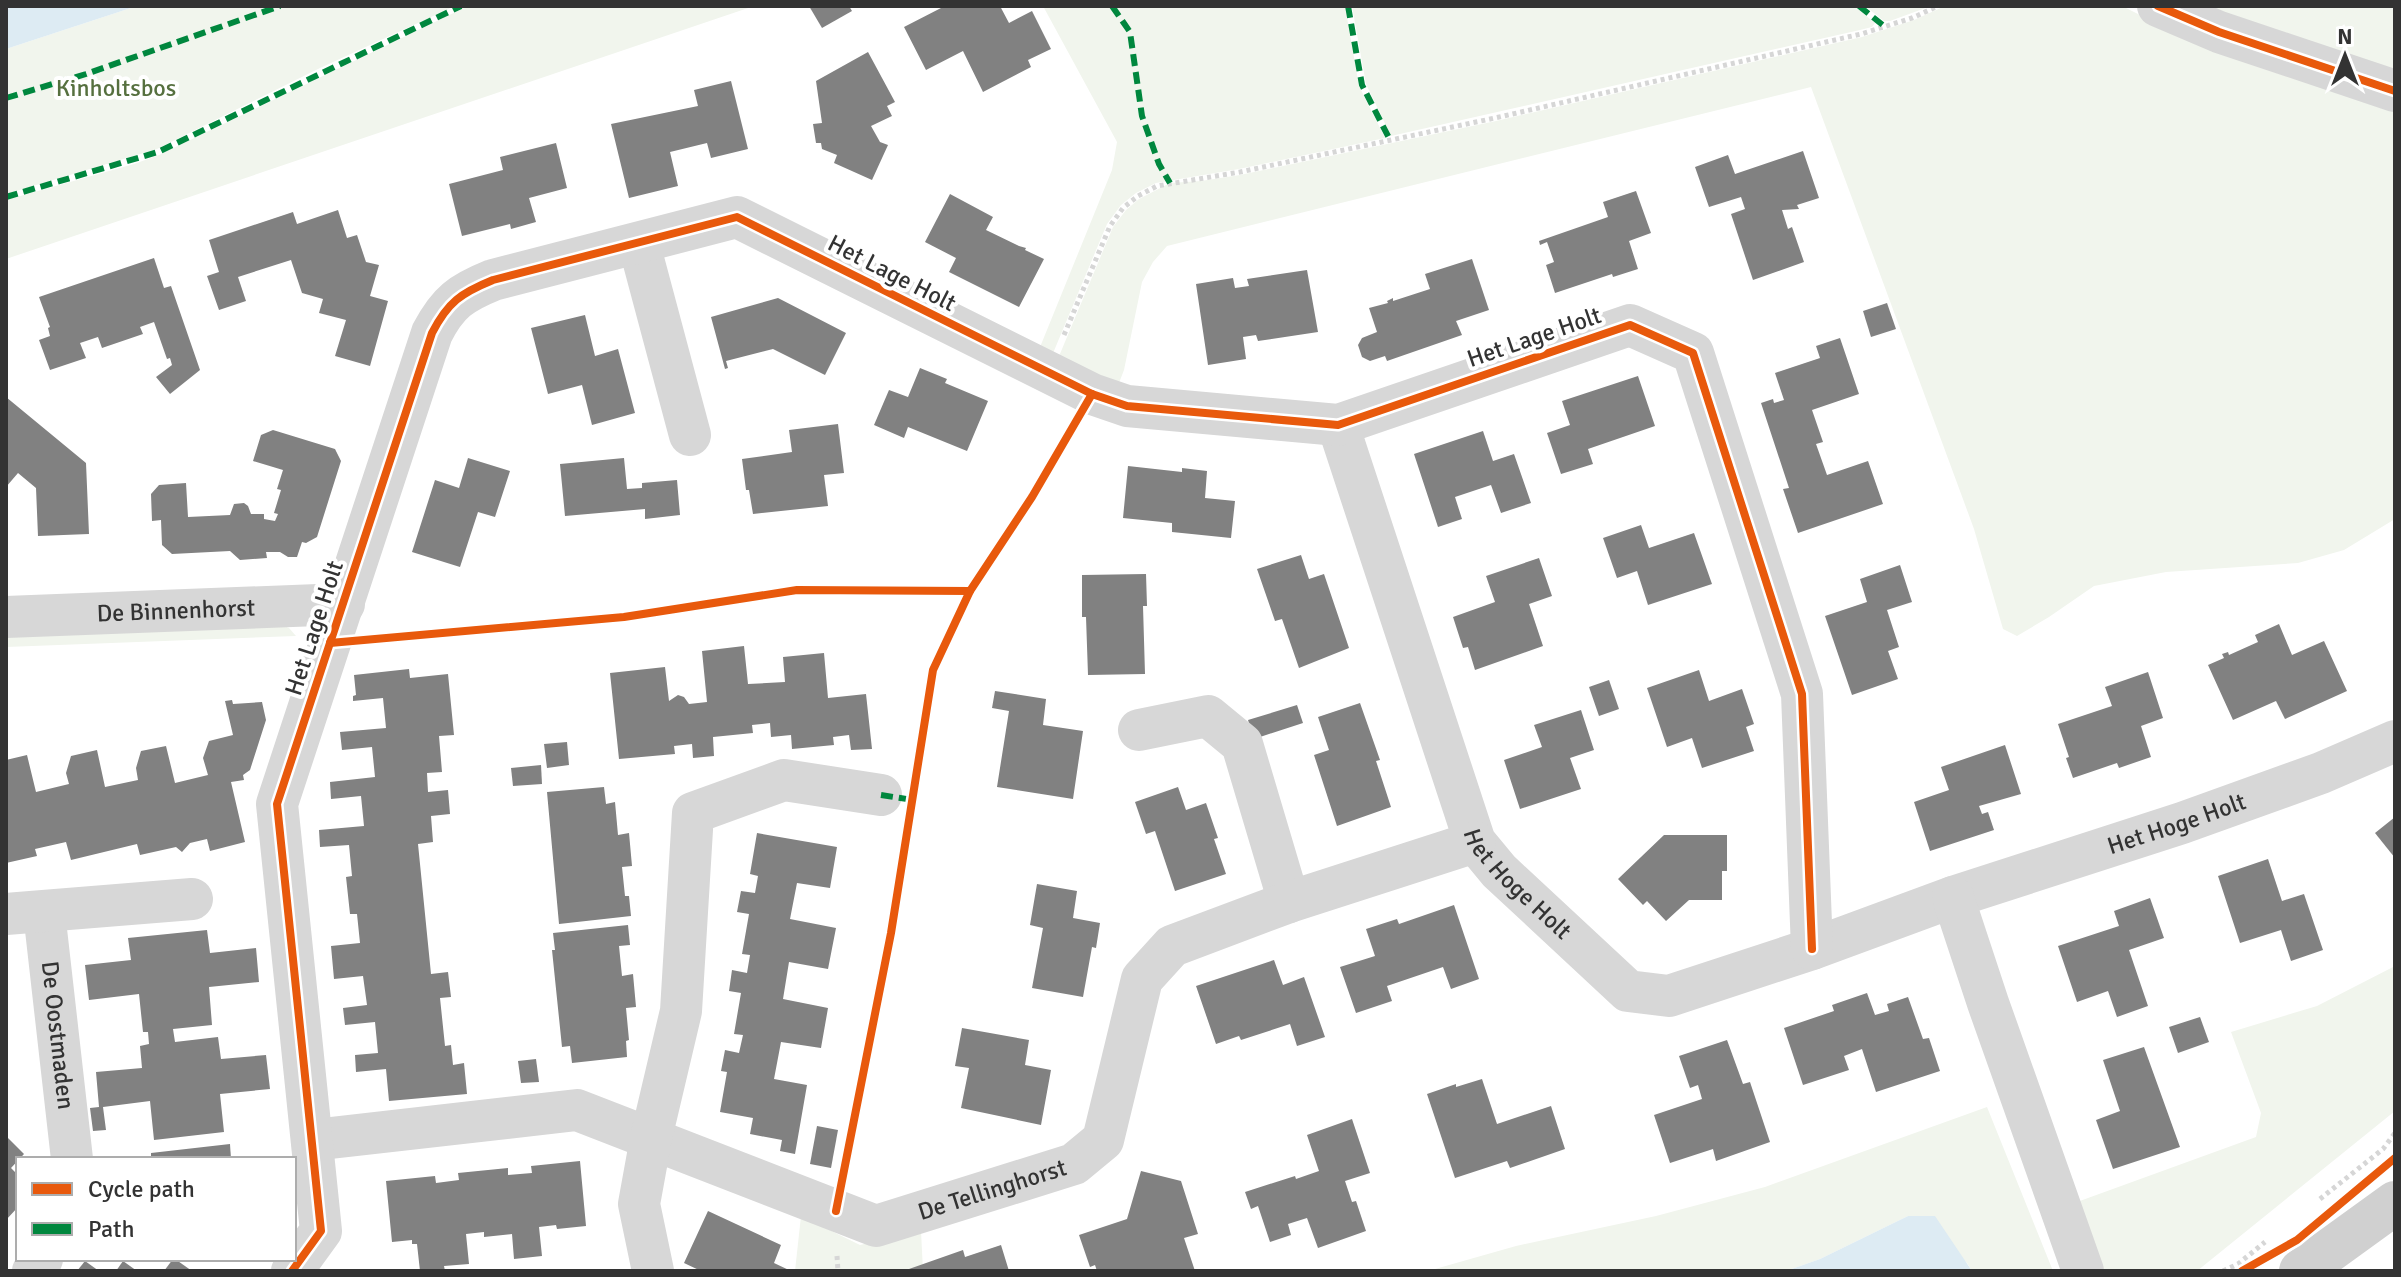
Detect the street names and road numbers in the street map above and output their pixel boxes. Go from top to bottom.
street label: Het Lage Holt [823,228,961,318]
street label: Het Lage Holt [1463,300,1605,374]
street label: Het Lage Holt [278,557,350,699]
street label: De Binnenhorst [96,592,256,629]
street label: Het Hoge Holt [2103,786,2250,861]
street label: Het Hoge Holt [1457,825,1578,946]
street label: De Oostmaden [35,959,81,1111]
street label: De Tellinghorst [914,1152,1070,1227]

